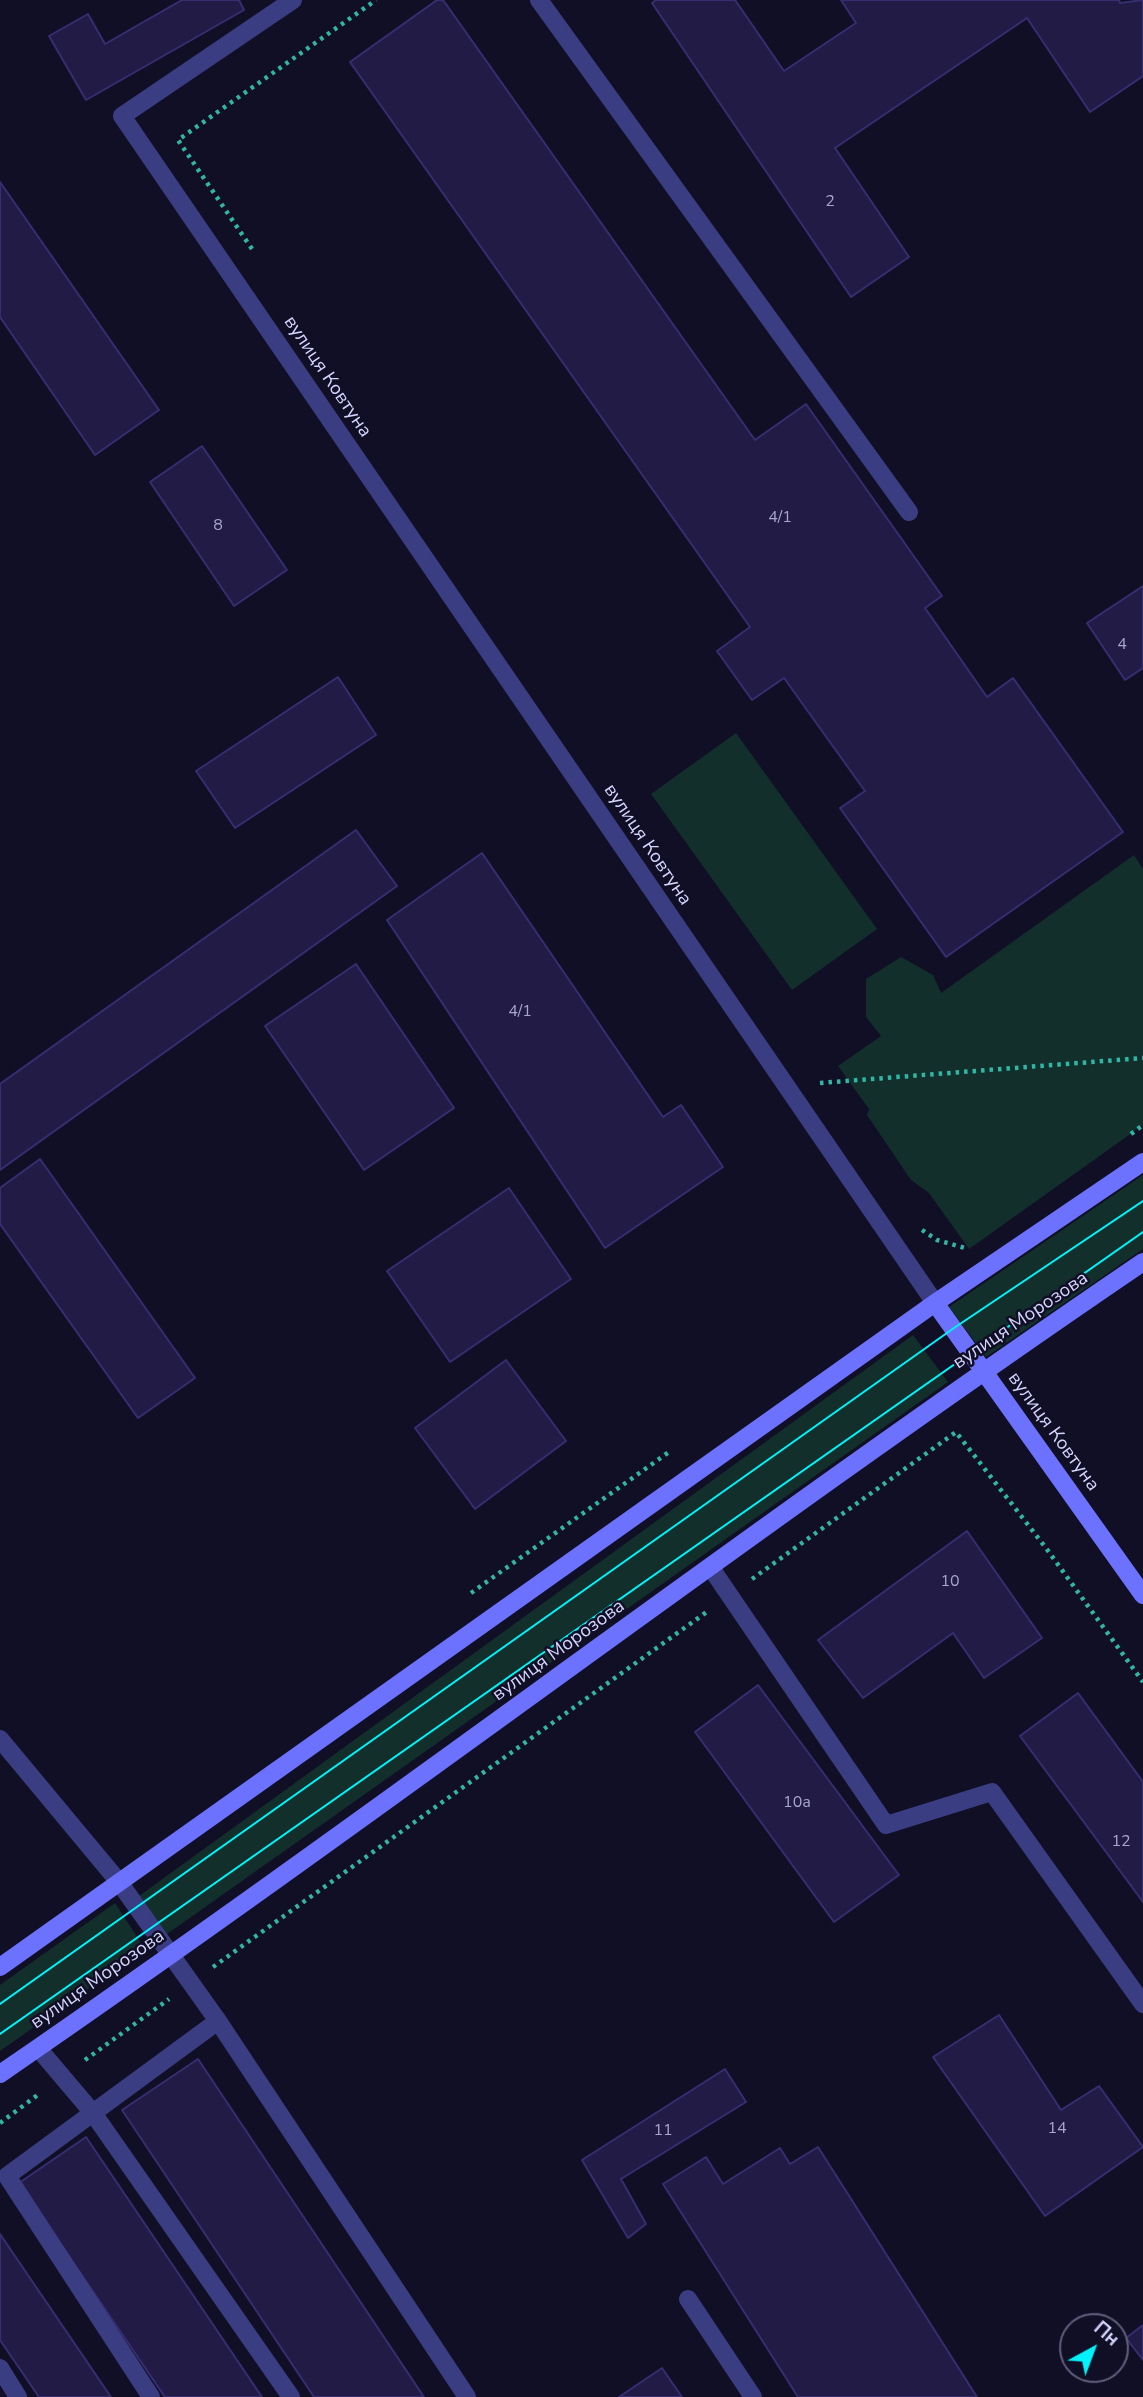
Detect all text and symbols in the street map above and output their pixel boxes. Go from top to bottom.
house number: 2 [825,192,835,212]
street label: вулиця Ковтуна [278,312,376,442]
house number: 4/1 [768,508,792,528]
house number: 8 [213,516,223,536]
house number: 4 [1117,635,1127,655]
street label: вулиця Ковтуна [598,780,696,910]
house number: 4/1 [508,1002,532,1022]
street label: вулиця Морозова [949,1267,1093,1375]
street label: вулиця Ковтуна [1002,1368,1104,1496]
house number: 10 [940,1572,960,1592]
street label: вулиця Морозова [488,1595,630,1707]
house number: 10а [783,1793,811,1813]
house number: 12 [1111,1832,1131,1852]
street label: вулиця Морозова [27,1925,169,2035]
house number: 14 [1047,2119,1067,2139]
house number: 11 [653,2121,673,2141]
north arrow [1059,2313,1129,2383]
text: Пн [1088,2315,1125,2352]

